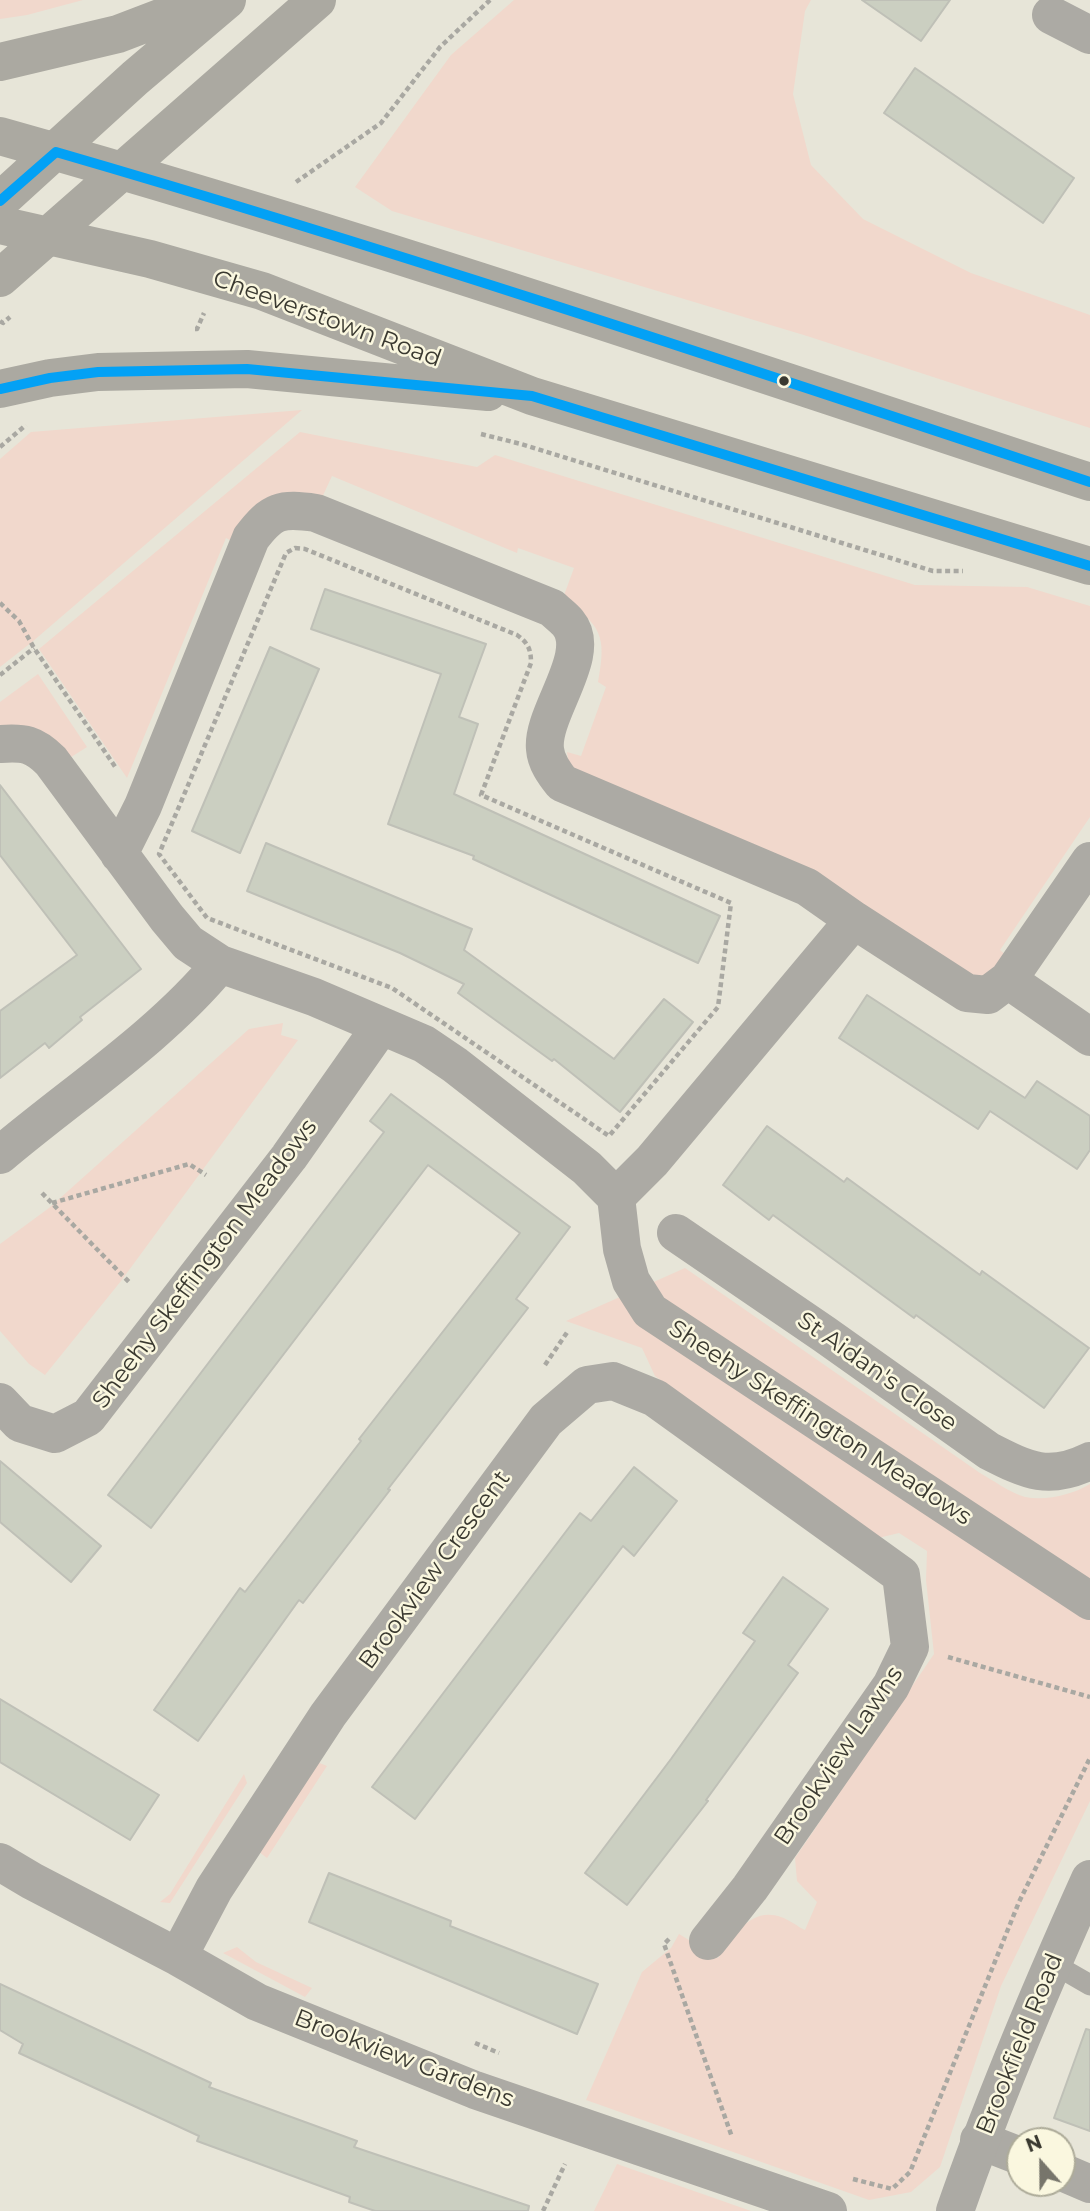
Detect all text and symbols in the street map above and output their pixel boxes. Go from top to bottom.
street label: Cheeverstown Road [209,264,445,374]
unlabelled marker [777,374,791,388]
street label: Sheehy Skeffington Meadows [87,1113,323,1415]
street label: St Aidan's Close [791,1306,963,1438]
street label: Sheehy Skeffington Meadows [663,1314,977,1532]
street label: Brookview Crescent [353,1465,517,1675]
street label: Brookview Lawns [769,1661,909,1851]
street label: Brookfield Road [971,1949,1069,2139]
street label: Brookview Gardens [290,2004,518,2114]
north arrow [1006,2127,1076,2197]
text: N [1023,2130,1045,2157]

